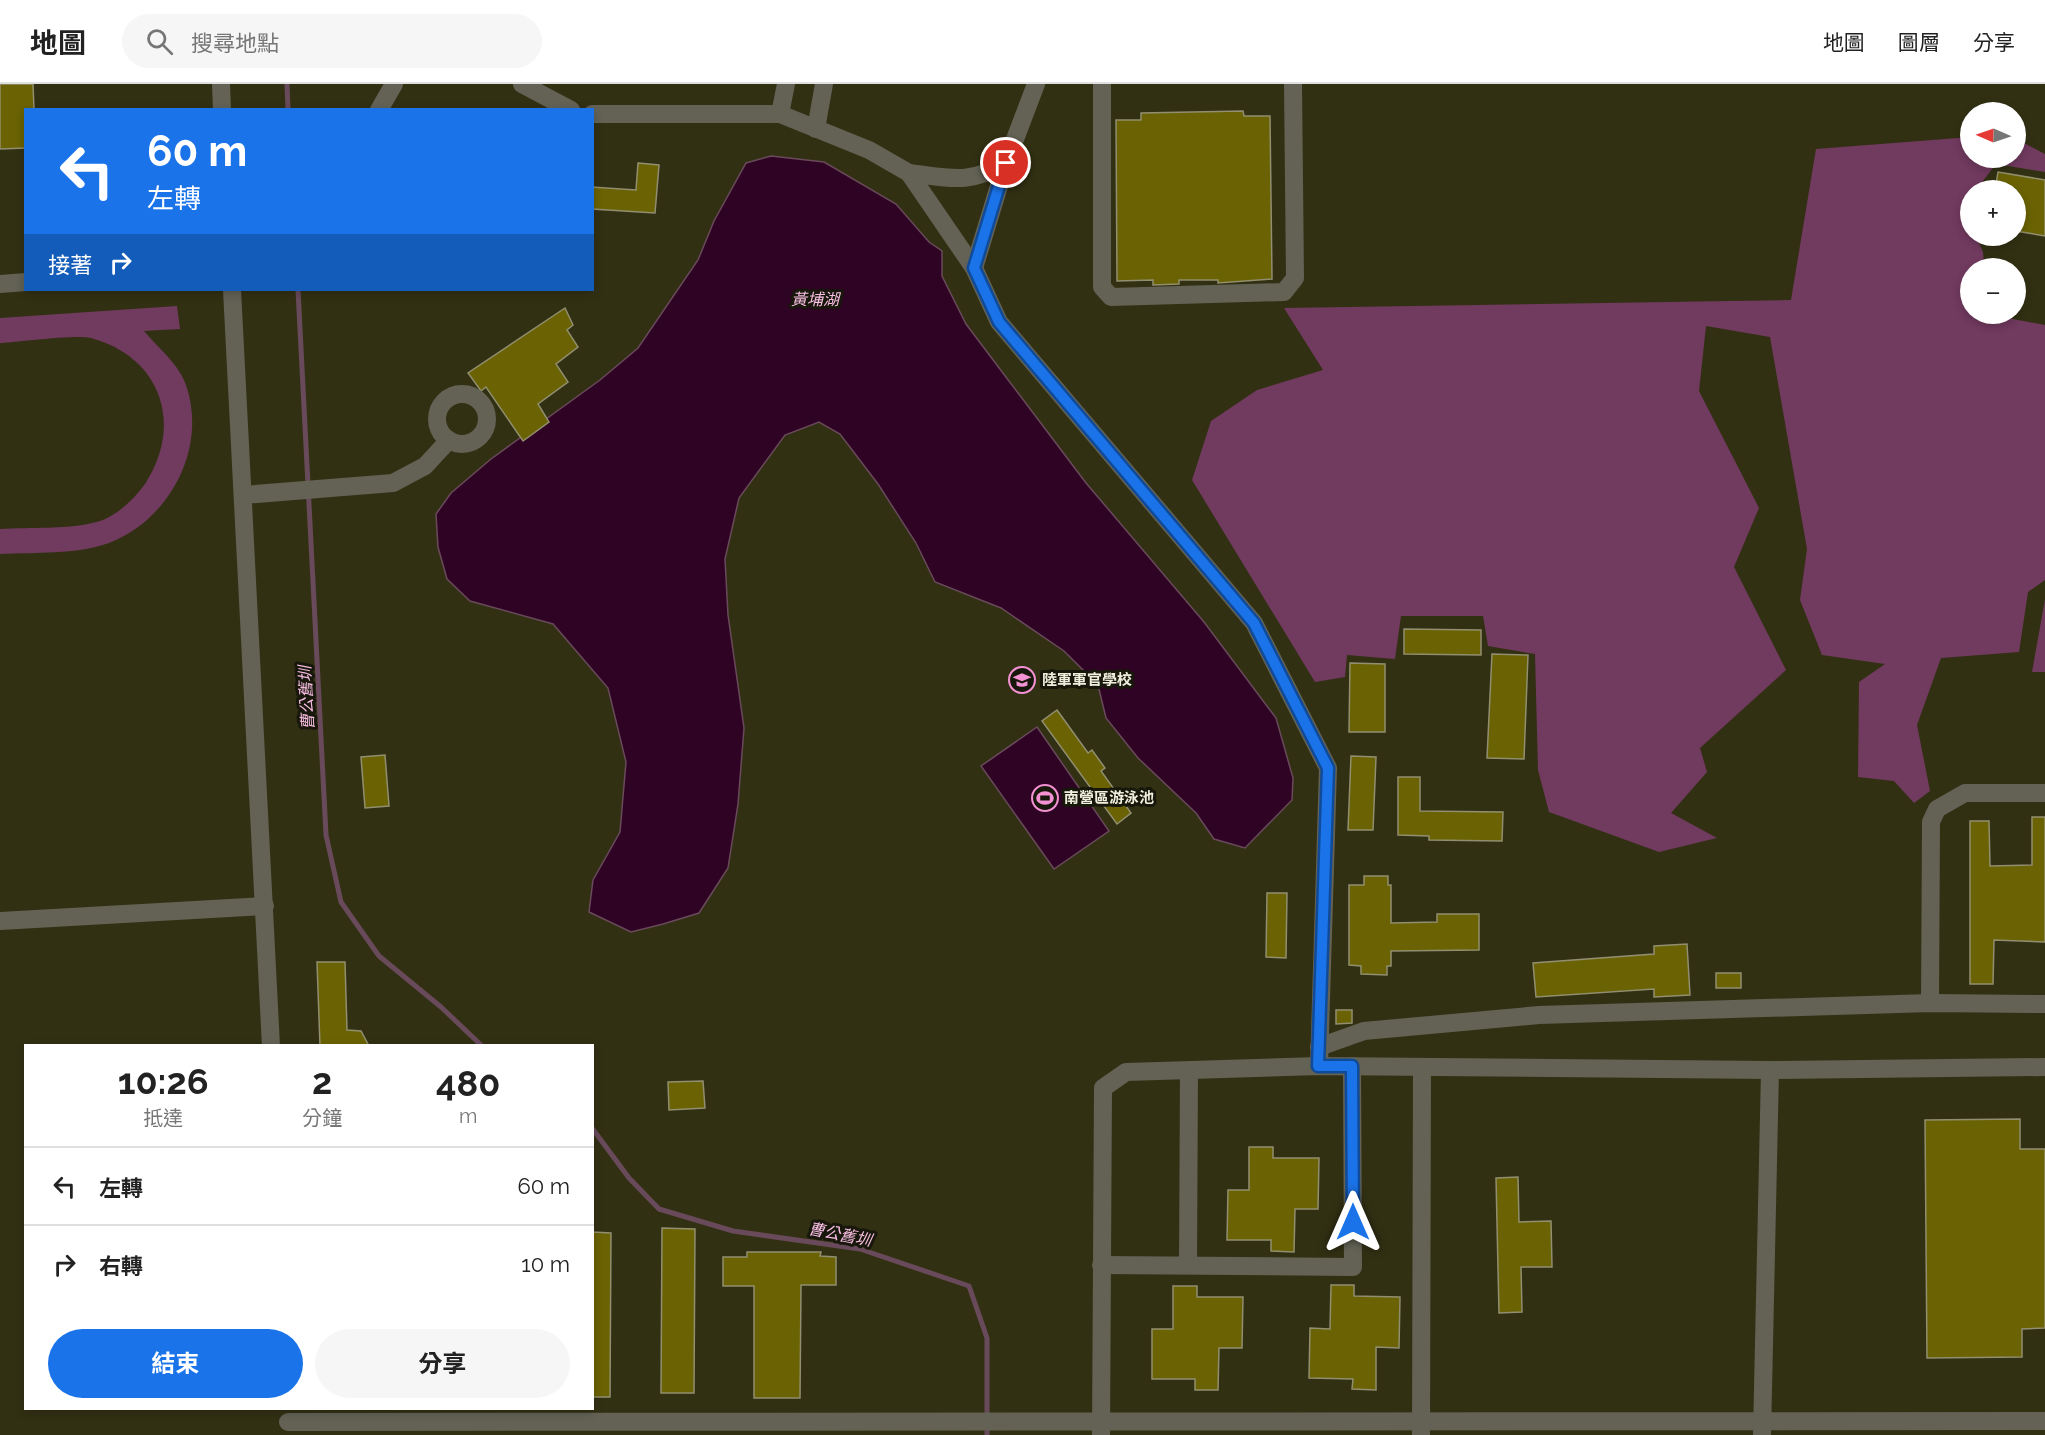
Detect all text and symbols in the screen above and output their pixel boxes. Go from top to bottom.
search box [122,14,542,68]
icon: search [143,25,176,58]
text: 地圖 [30,27,86,60]
text: 搜尋地點 [191,30,279,56]
text: 地圖 [1823,30,1865,55]
text: 圖層 [1898,30,1940,55]
text: 分享 [1973,30,2015,55]
north arrow [1960,102,2026,168]
map controls [1960,102,2026,324]
text: 60 m [147,127,247,176]
icon: left [48,132,126,210]
pin [980,137,1031,188]
icon: arrive [989,146,1022,179]
button: + [1960,180,2026,246]
text: 左轉 [147,183,201,214]
icon: right [104,246,137,279]
text: 接著 [48,252,92,278]
button: − [1960,258,2026,324]
water label: 黃埔湖 [791,290,842,309]
water label: 曹公舊圳 [295,664,318,730]
school or university icon: 陸軍軍官學校 [1007,665,1037,695]
place label: 陸軍軍官學校 [1042,671,1132,689]
sports icon: 南營區游泳池 [1030,783,1060,813]
place label: 南營區游泳池 [1064,789,1154,807]
text: 10:26 [118,1060,209,1102]
text: 2 [312,1060,332,1102]
text: 480 [436,1062,500,1104]
text: m [459,1104,477,1128]
text: 抵達 [143,1106,183,1130]
text: 分鐘 [302,1106,342,1130]
icon: left [48,1170,81,1203]
text: 60 m [517,1173,570,1199]
text: 左轉 [99,1175,143,1201]
position arrow [1321,1190,1385,1254]
water label: 曹公舊圳 [807,1219,875,1250]
icon: right [48,1248,81,1281]
text: 10 m [521,1251,570,1277]
text: 右轉 [99,1253,143,1279]
button: 結束 [48,1329,303,1398]
button: 分享 [315,1329,570,1398]

